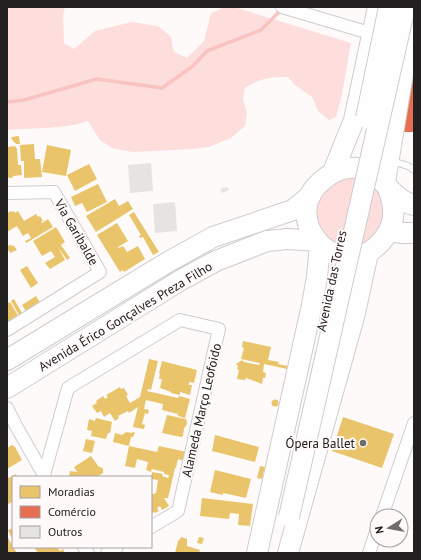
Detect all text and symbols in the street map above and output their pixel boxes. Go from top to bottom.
street label: Via Garibalde [50,195,102,269]
street label: Avenida das Torres [312,229,350,333]
street label: Avenida Érico Gonçalves Preza Filho [35,258,215,375]
street label: Alameda Março Leofoido [178,342,225,479]
place label: Ópera Ballet [285,435,356,452]
marker: Ópera Ballet [358,438,368,448]
legend [12,476,152,548]
text: Moradias [48,484,95,499]
text: Comércio [48,504,96,519]
north arrow [369,508,409,548]
text: Outros [48,524,82,539]
text: N [372,525,387,535]

